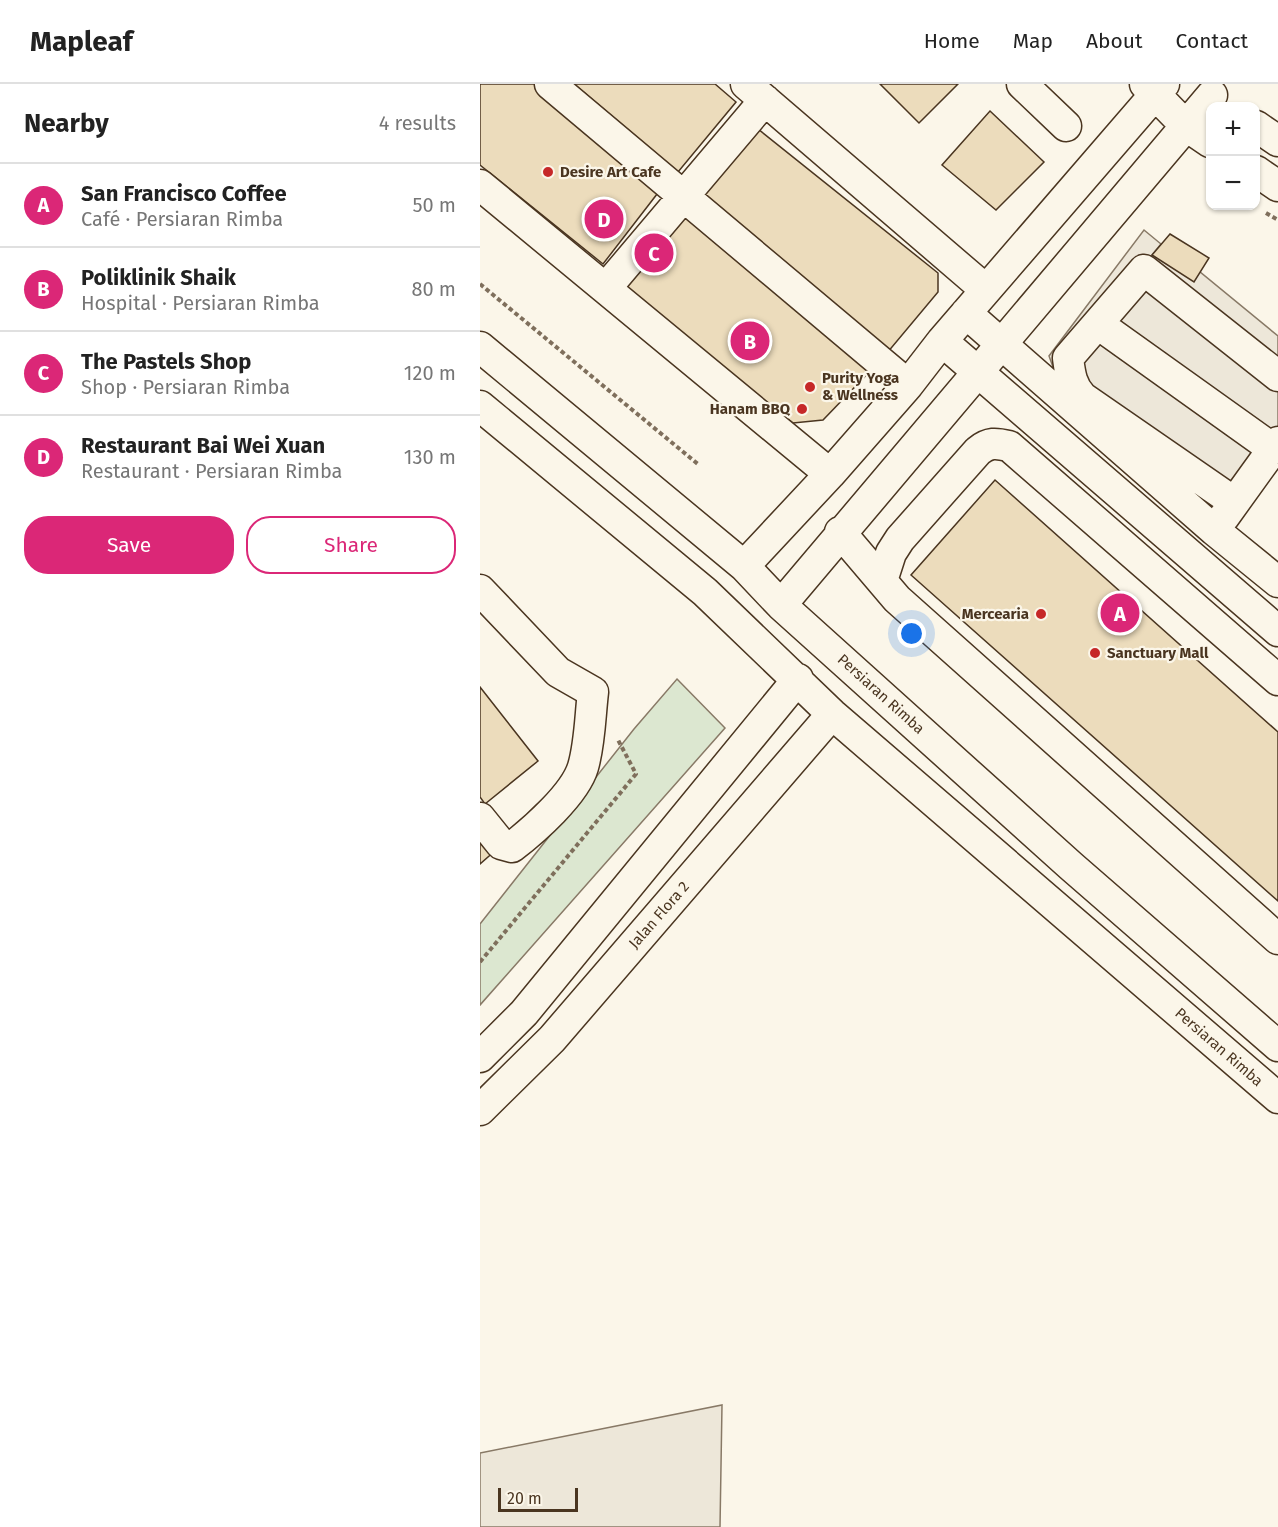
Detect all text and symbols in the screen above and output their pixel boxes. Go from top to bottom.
text: Mapleaf [30,25,133,58]
text: Home [924,28,980,54]
text: Map [1013,28,1053,54]
text: About [1086,28,1143,54]
text: Contact [1176,28,1248,54]
map controls [1206,102,1260,210]
button: + [1206,102,1260,156]
text: Nearby [24,108,109,139]
text: 4 results [379,111,456,135]
button: − [1206,156,1260,210]
place label: Desire Art Cafe [560,163,661,181]
marker: Desire Art Cafe [541,165,555,179]
text: San Francisco Coffee [81,180,287,207]
text: A [38,193,49,217]
text: 50 m [412,193,456,217]
pin: D [584,196,624,242]
text: Café · Persiaran Rimba [81,207,283,231]
pin: C [634,230,674,276]
text: Poliklinik Shaik [81,264,236,291]
text: B [37,277,50,301]
text: 80 m [411,277,456,301]
text: Hospital · Persiaran Rimba [81,291,320,315]
pin: B [730,318,770,364]
text: The Pastels Shop [81,348,251,375]
text: C [38,361,49,385]
text: 120 m [404,361,456,385]
place label: Purity Yoga & Wellness [822,369,899,404]
text: Shop · Persiaran Rimba [81,375,290,399]
marker: Purity Yoga & Wellness [803,380,817,394]
place label: Hanam BBQ [710,400,791,418]
marker: Hanam BBQ [795,402,809,416]
text: Restaurant Bai Wei Xuan [81,432,325,459]
text: D [37,445,50,469]
text: 130 m [404,445,456,469]
text: Restaurant · Persiaran Rimba [81,459,342,483]
button: Save [24,516,234,574]
button: Share [246,516,456,574]
pin: A [1100,590,1140,636]
place label: Mercearia [962,605,1029,623]
marker: Mercearia [1034,607,1048,621]
your location [897,619,926,648]
place label: Sanctuary Mall [1107,644,1209,662]
marker: Sanctuary Mall [1088,646,1102,660]
street label: Persiaran Rimba [834,650,928,738]
street label: Jalan Flora 2 [625,878,693,952]
street label: Persiaran Rimba [1171,1004,1267,1090]
scale bar [498,1485,578,1512]
text: 20 m [507,1489,542,1508]

